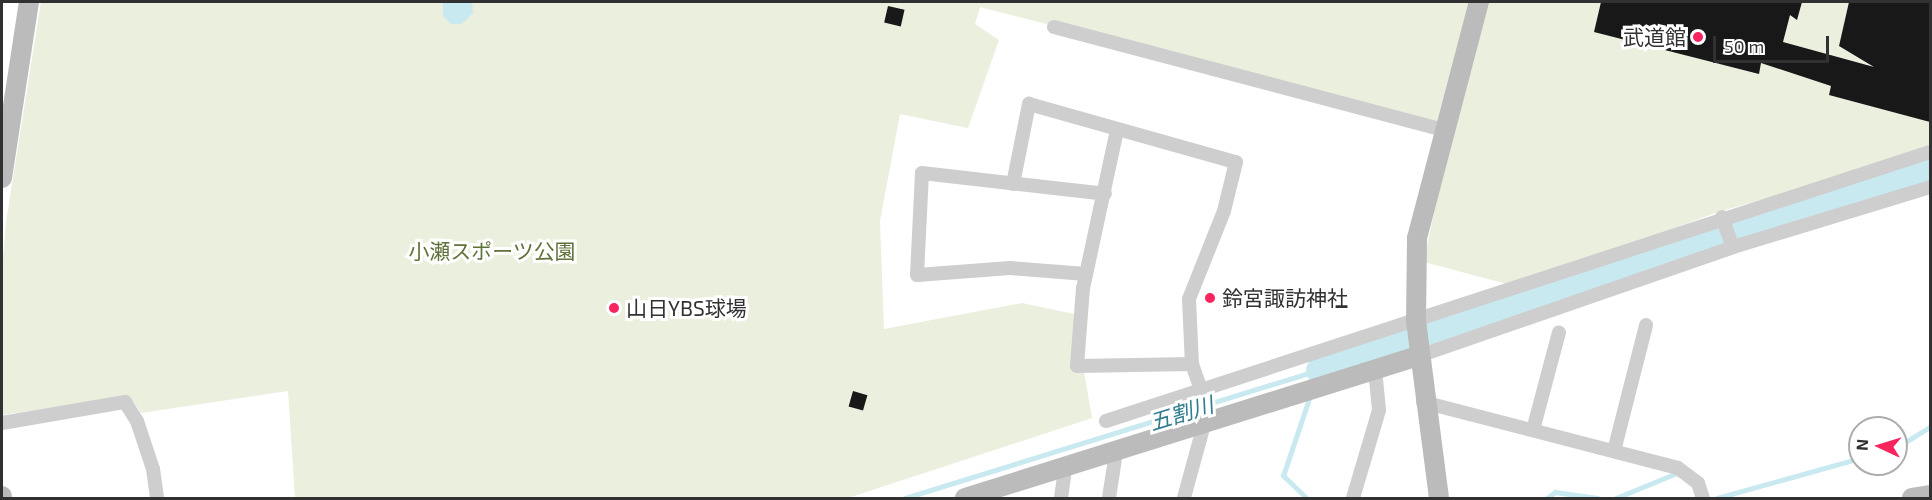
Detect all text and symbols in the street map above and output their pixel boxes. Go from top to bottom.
place label: 武道館 [1623,24,1686,50]
scale bar [1716,24,1832,62]
marker: 武道館 [1691,30,1705,44]
text: 50 m [1724,35,1764,57]
park label: 小瀬スポーツ公園 [408,238,576,264]
place label: 鈴宮諏訪神社 [1222,285,1348,311]
marker: 鈴宮諏訪神社 [1203,291,1217,305]
place label: 山日YBS球場 [626,295,747,321]
marker: 山日YBS球場 [607,301,621,315]
water label: 五割川 [1146,391,1216,435]
north arrow [1848,416,1908,476]
text: N [1852,438,1871,451]

